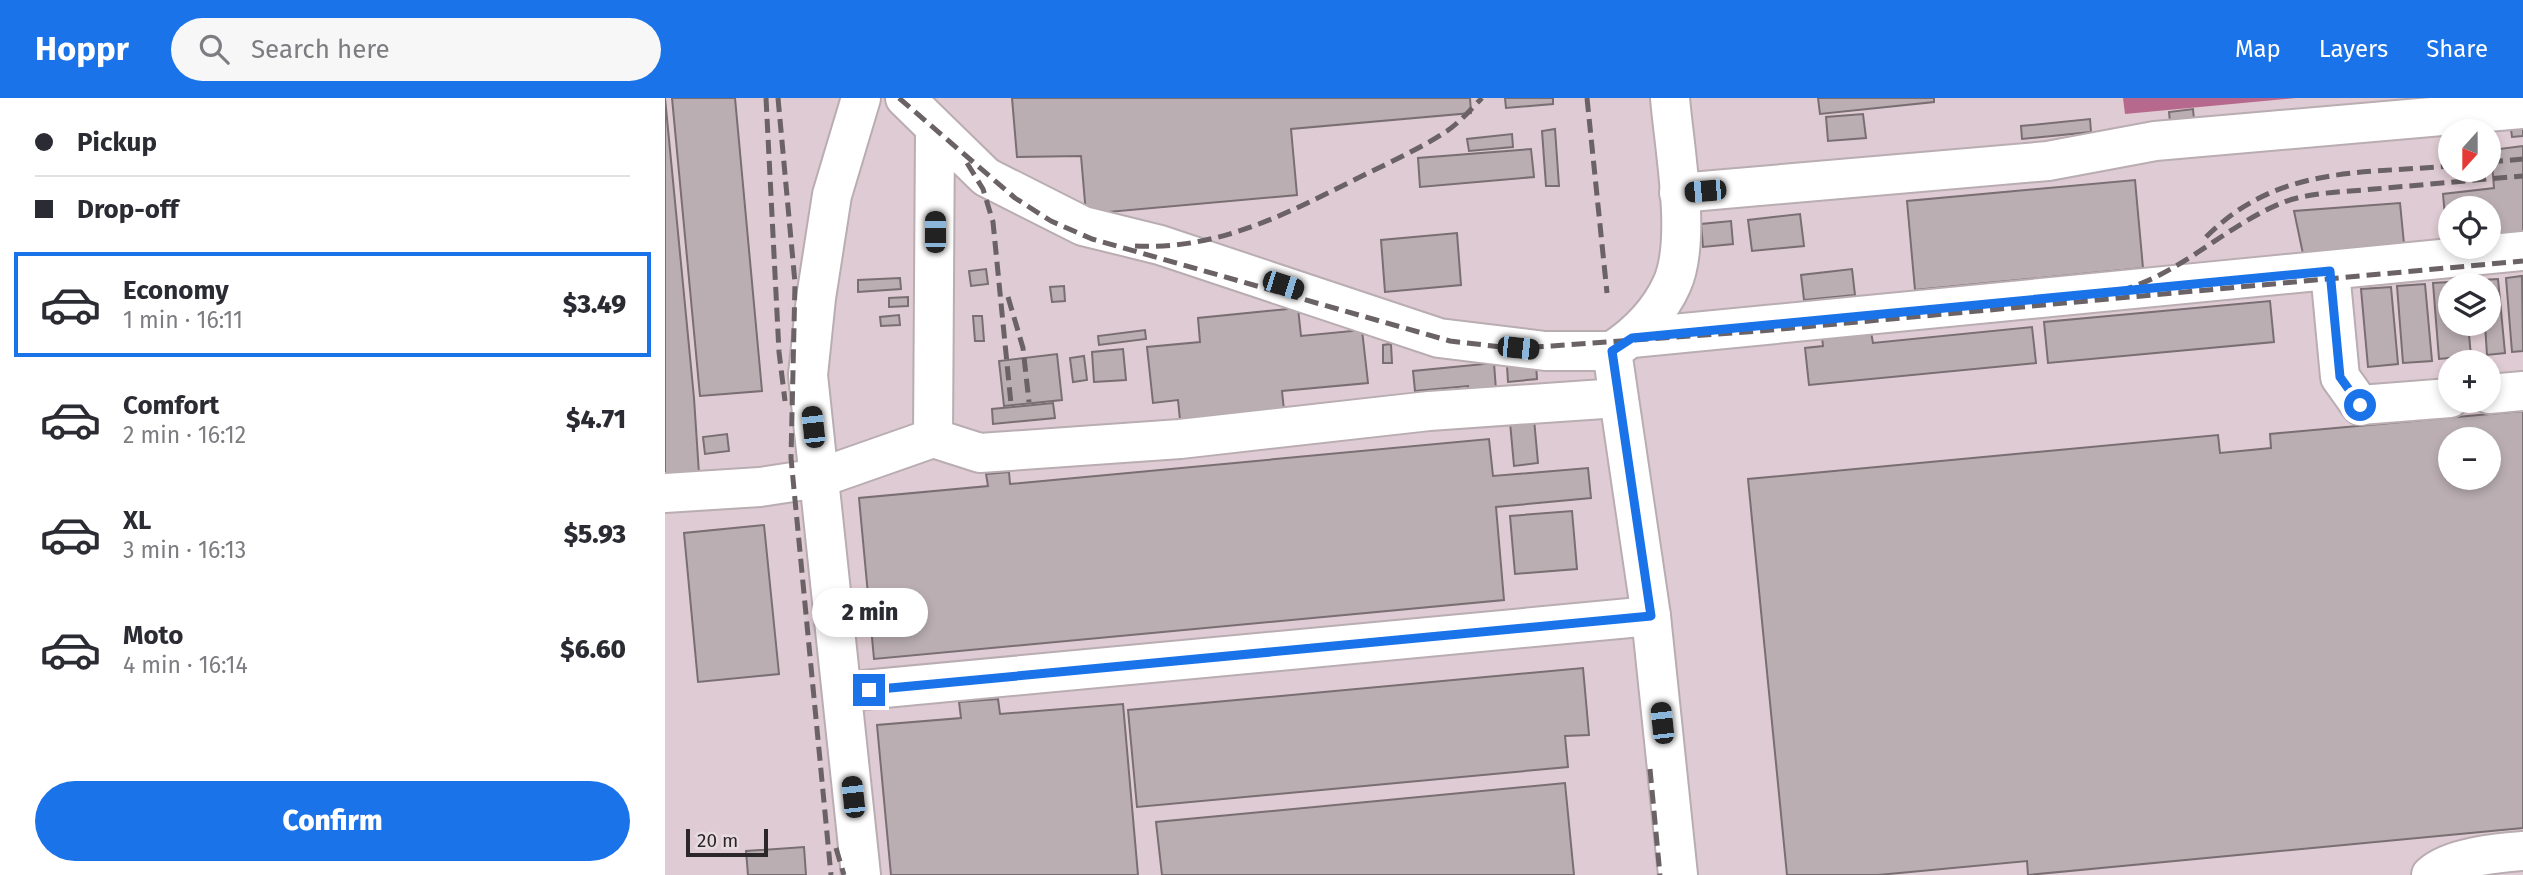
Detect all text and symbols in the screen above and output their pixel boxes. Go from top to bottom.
search box [171,18,661,81]
text: Hoppr [35,29,129,69]
icon: search [195,30,233,68]
text: Search here [251,34,390,65]
text: Map [2235,35,2281,63]
text: Layers [2319,35,2388,63]
text: Share [2426,35,2488,63]
north arrow [2438,119,2501,182]
map controls [2438,119,2501,490]
text: Pickup [77,127,157,158]
car [1684,179,1727,203]
text: Drop-off [77,194,179,225]
button: locate [2438,196,2501,259]
car [925,211,946,253]
car [1260,269,1307,301]
icon: car [39,273,102,336]
button: layers [2438,273,2501,336]
text: Economy [123,275,229,306]
text: $3.49 [563,289,626,320]
text: 1 min · 16:11 [123,306,243,334]
car [1497,335,1540,361]
button: + [2438,350,2501,413]
icon: car [39,388,102,451]
route start [2344,389,2376,421]
text: Comfort [123,390,219,421]
text: $4.71 [566,404,626,435]
car [801,405,826,449]
text: 2 min · 16:12 [123,421,246,449]
button: − [2438,427,2501,490]
icon: car [39,503,102,566]
text: XL [123,505,151,536]
text: $5.93 [564,519,626,550]
text: 3 min · 16:13 [123,536,246,564]
callout: 2 min [811,588,927,638]
text: 2 min [842,598,898,626]
icon: car [39,618,102,681]
text: Moto [123,620,183,651]
text: $6.60 [560,634,626,665]
text: 4 min · 16:14 [123,651,248,679]
route end [853,674,885,706]
car [1650,701,1675,745]
car [841,775,866,819]
button: Confirm [35,781,630,861]
scale bar [686,826,768,858]
text: 20 m [697,829,738,852]

